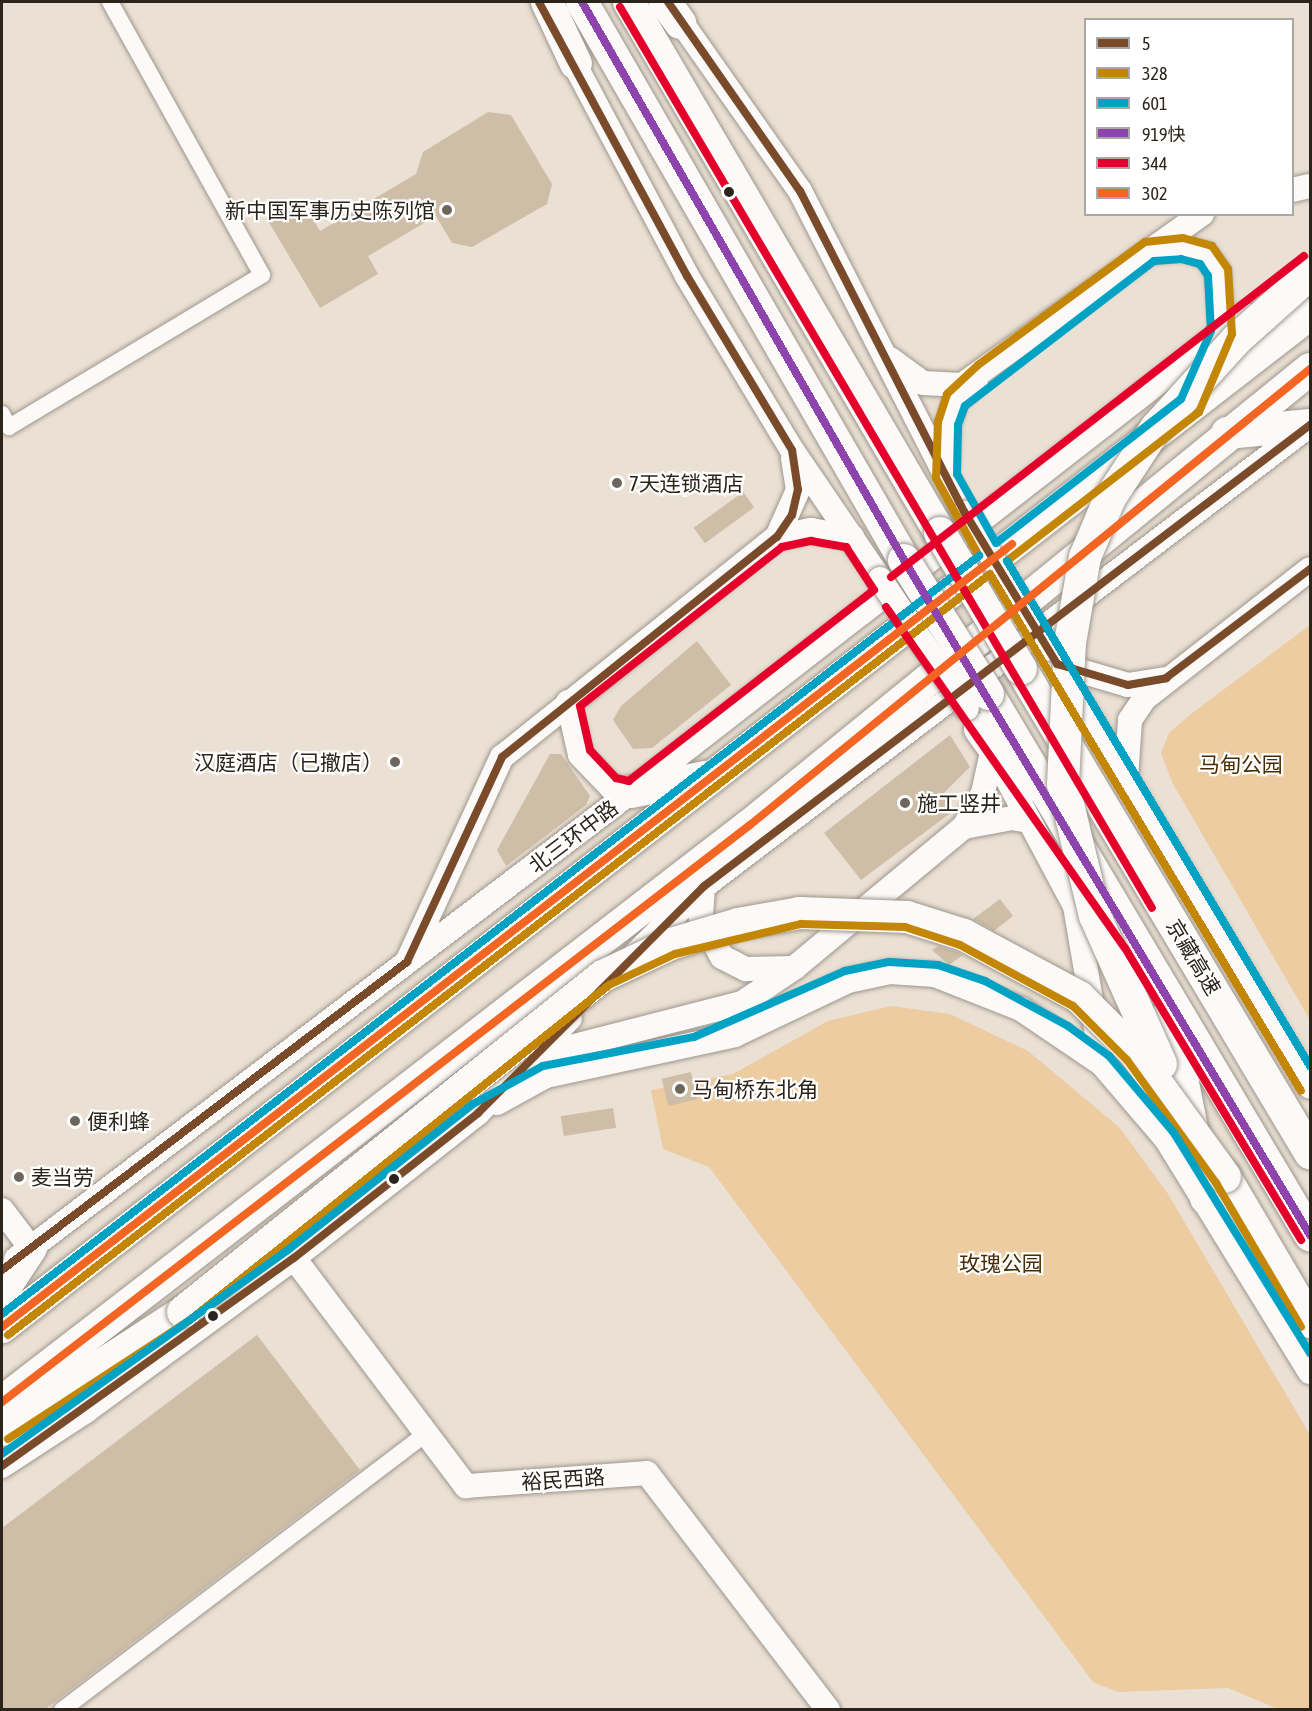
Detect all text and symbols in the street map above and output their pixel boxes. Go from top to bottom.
legend [1084,18,1294,216]
text: 5 [1142,33,1150,54]
text: 328 [1142,63,1167,84]
text: 601 [1142,93,1167,114]
text: 919快 [1142,124,1185,145]
text: 344 [1142,153,1167,174]
text: 302 [1142,183,1167,204]
unlabelled marker [723,186,735,198]
place label: 新中国军事历史陈列馆 [225,197,435,223]
marker: 新中国军事历史陈列馆 [440,203,454,217]
place label: 7天连锁酒店 [629,470,744,496]
marker: 7天连锁酒店 [610,476,624,490]
place label: 汉庭酒店（已撤店） [194,749,383,775]
park label: 马甸公园 [1199,751,1283,777]
marker: 汉庭酒店（已撤店） [388,755,402,769]
place label: 施工竖井 [917,790,1001,816]
street label: 北三环中路 [523,794,623,878]
marker: 施工竖井 [898,796,912,810]
street label: 京藏高速 [1162,915,1226,999]
place label: 马甸桥东北角 [692,1076,818,1102]
marker: 马甸桥东北角 [673,1082,687,1096]
place label: 便利蜂 [87,1108,150,1134]
marker: 便利蜂 [68,1114,82,1128]
place label: 麦当劳 [31,1164,94,1190]
marker: 麦当劳 [12,1170,26,1184]
unlabelled marker [388,1173,400,1185]
park label: 玫瑰公园 [959,1250,1043,1276]
unlabelled marker [207,1310,219,1322]
street label: 裕民西路 [520,1464,606,1494]

